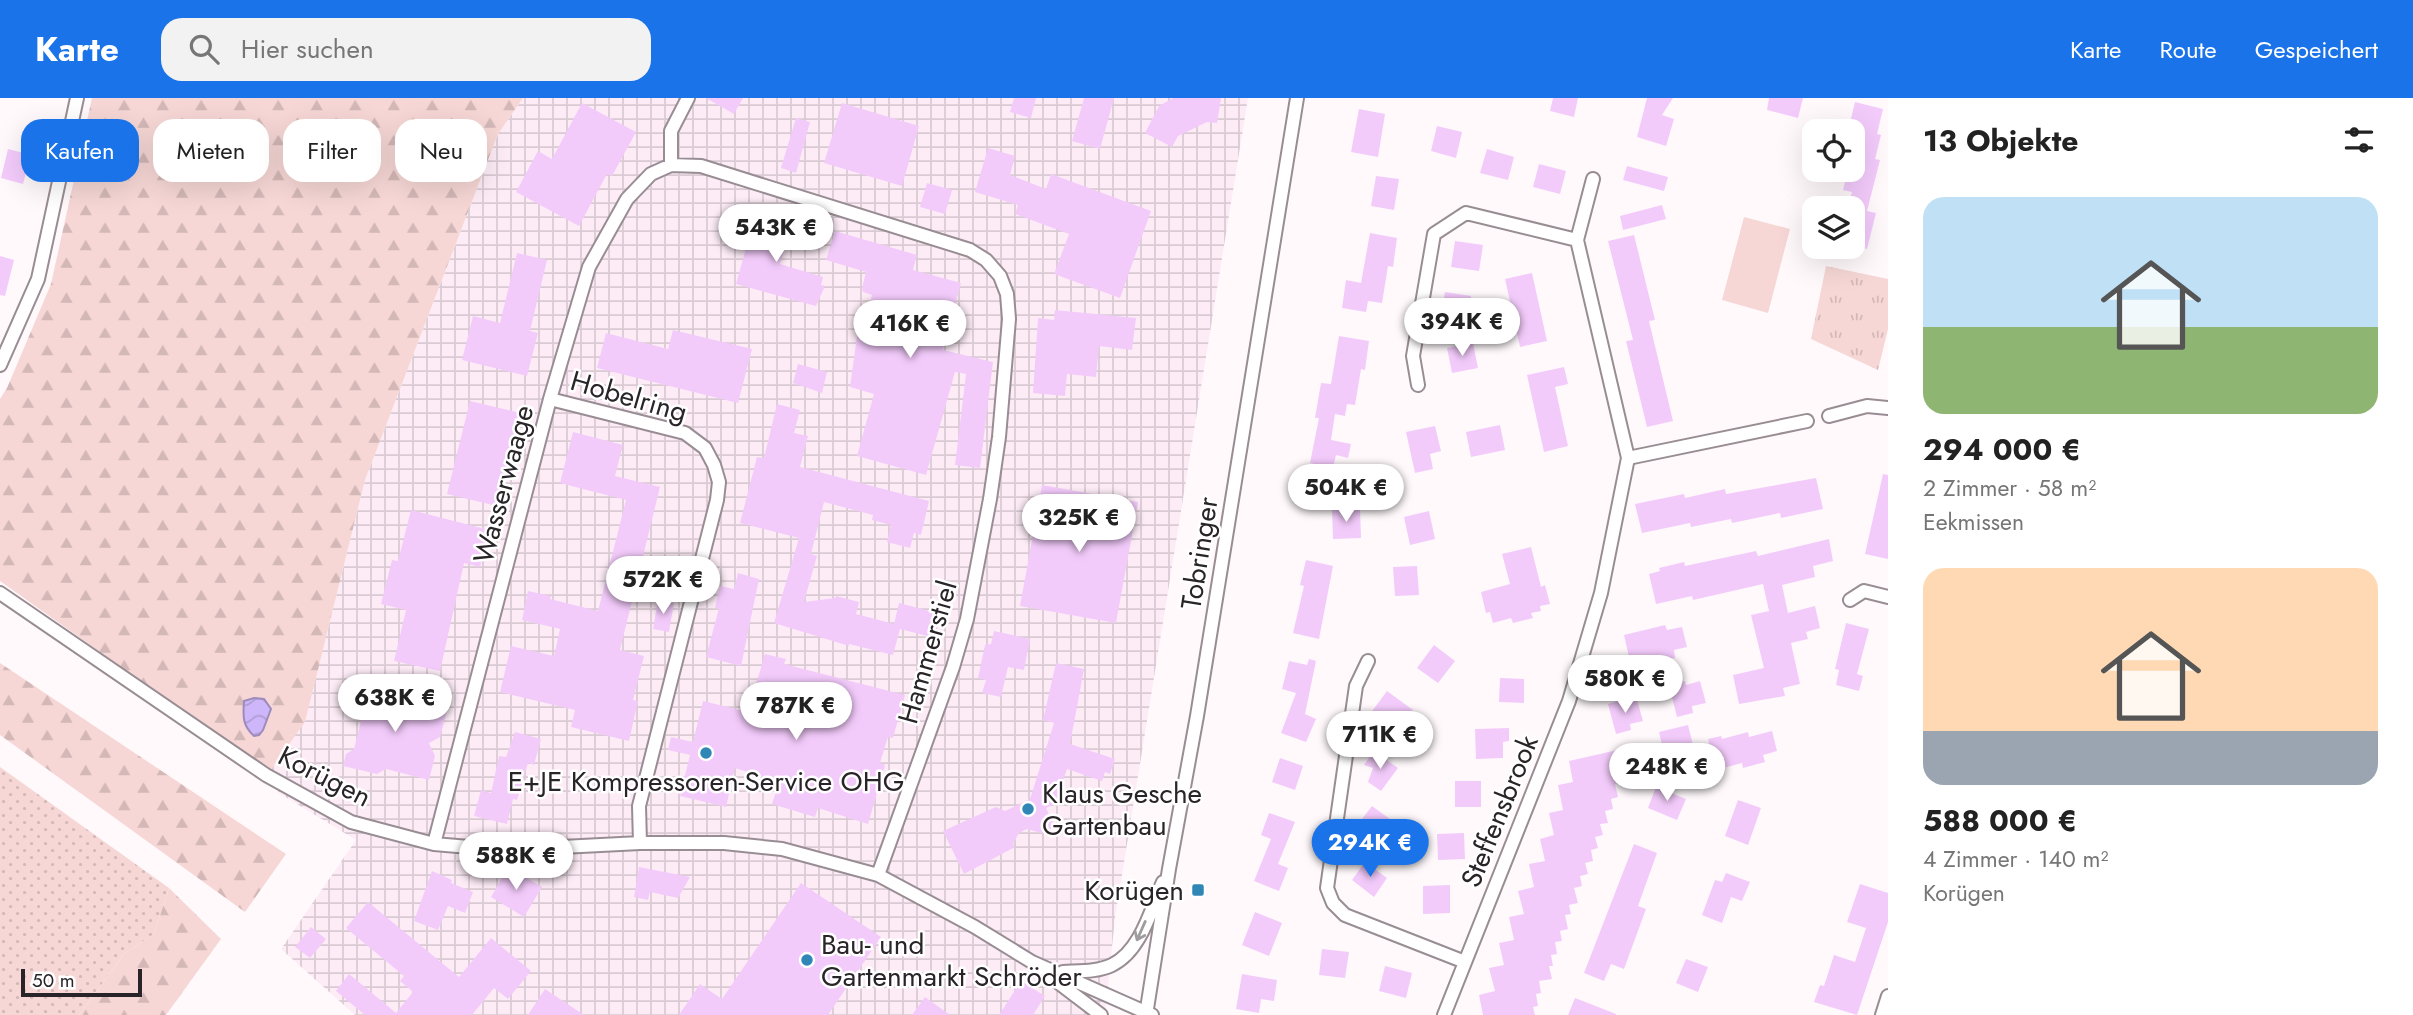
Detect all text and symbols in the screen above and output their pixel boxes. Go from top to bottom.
search box [161,18,651,81]
text: Karte [35,26,119,73]
icon: search [185,30,223,68]
text: Hier suchen [241,30,374,68]
text: Karte [2070,32,2121,67]
text: Route [2159,32,2217,67]
text: Gespeichert [2255,32,2378,67]
chip: Kaufen [21,119,139,182]
chip: Mieten [153,119,269,182]
chip: Filter [283,119,381,182]
chip: Neu [395,119,487,182]
map controls [1802,119,1865,259]
button: locate [1802,119,1865,182]
text: 13 Objekte [1923,119,2078,162]
icon: filters [2340,121,2378,159]
button: layers [1802,196,1865,259]
pin: 543K € [719,204,833,264]
text: 543K € [734,210,818,244]
icon: home [2088,242,2214,368]
pin: 394K € [1405,299,1519,358]
pin: 416K € [853,300,967,360]
text: 394K € [1420,304,1504,338]
text: 416K € [869,306,951,340]
street label: Hobelring [566,360,692,433]
street label: Wasserwaage [463,400,544,568]
text: 294 000 € [1923,428,2081,471]
pin: 504K € [1289,464,1403,524]
text: 504K € [1304,470,1388,504]
text: 2 Zimmer · 58 m² [1923,471,2096,505]
pin: 325K € [1022,494,1136,554]
street label: Tobringer [1170,494,1229,612]
text: 325K € [1038,500,1120,534]
text: Eekmissen [1923,505,2024,539]
pin: 572K € [606,556,720,616]
text: 572K € [622,562,704,596]
street label: Hammerstiel [887,576,967,729]
icon: home [2088,613,2214,739]
pin: 580K € [1568,656,1682,715]
text: 580K € [1584,661,1666,695]
pin: 638K € [338,674,452,734]
text: 638K € [354,680,436,714]
pin: 787K € [739,682,853,742]
text: 787K € [756,688,836,722]
pin: 711K € [1323,712,1437,771]
text: 711K € [1342,717,1418,751]
street label: Steffensbrook [1450,728,1549,893]
street label: Korügen [271,736,378,817]
pin: 248K € [1610,744,1724,803]
marker: E+JE Kompressoren-Service OHG [698,745,714,761]
text: 248K € [1625,749,1709,783]
place label: E+JE Kompressoren-Service OHG [508,761,904,802]
place label: Klaus Gesche Gartenbau [1042,773,1202,846]
text: 588 000 € [1923,799,2077,842]
marker: Klaus Gesche Gartenbau [1020,801,1036,817]
pin: 294K € [1313,820,1427,879]
text: 294K € [1328,825,1412,859]
pin: 588K € [459,832,573,892]
text: 588K € [475,838,557,872]
text: 4 Zimmer · 140 m² [1923,842,2109,876]
place label: Korügen [1084,870,1184,911]
text: Korügen [1923,876,2005,910]
marker: Korügen [1190,882,1206,898]
one-way arrow [1134,920,1147,941]
place label: Bau- und Gartenmarkt Schröder [821,924,1082,997]
marker: Bau- und Gartenmarkt Schröder [799,952,815,968]
scale bar [21,966,142,998]
text: 50 m [32,967,75,994]

